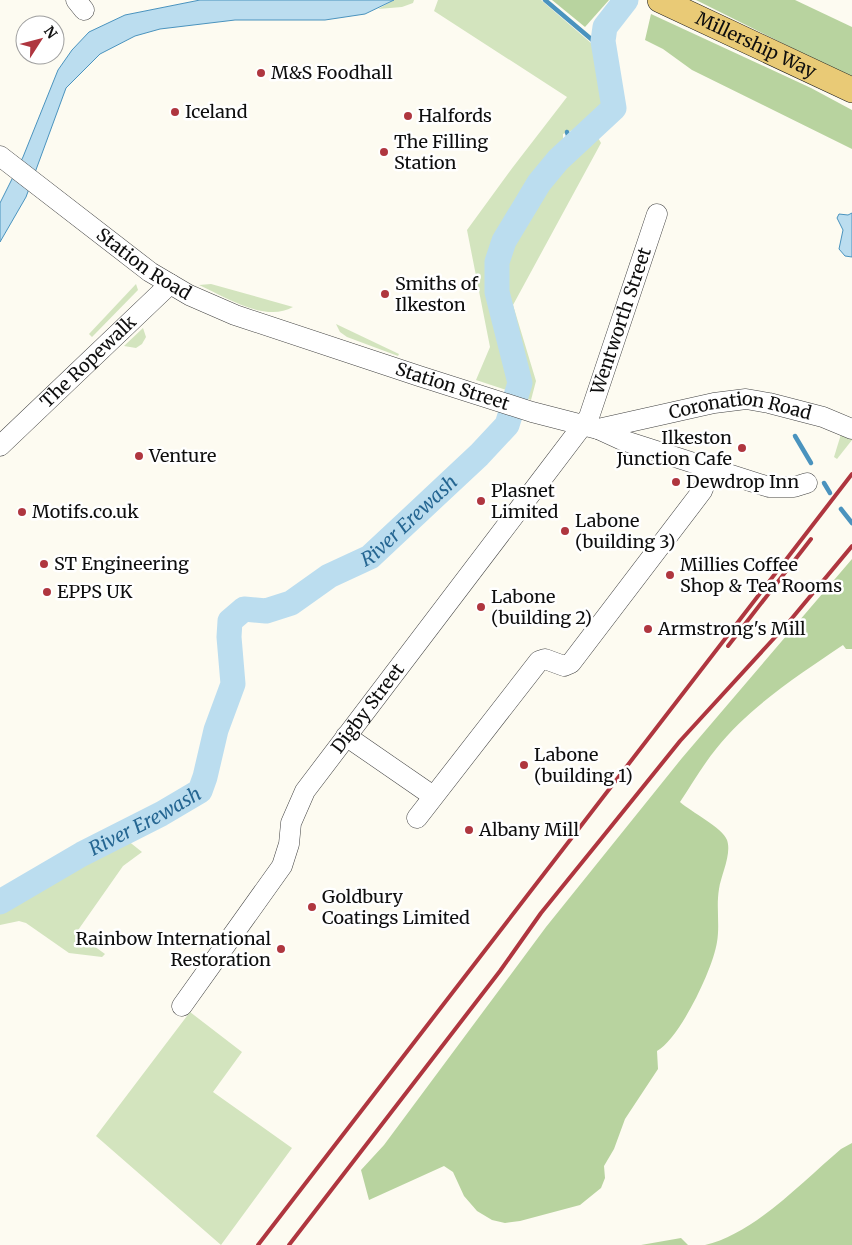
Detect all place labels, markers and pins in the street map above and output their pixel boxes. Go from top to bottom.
place label: M&S Foodhall [271,61,393,84]
marker: M&S Foodhall [255,67,267,79]
place label: Iceland [185,100,248,123]
place label: Halfords [418,104,492,127]
marker: Iceland [169,106,181,118]
marker: Halfords [402,110,414,122]
place label: The Filling Station [394,130,488,174]
marker: The Filling Station [378,146,390,158]
place label: Smiths of Ilkeston [395,272,479,316]
marker: Smiths of Ilkeston [379,288,391,300]
place label: Ilkeston Junction Cafe [616,426,732,470]
marker: Ilkeston Junction Cafe [736,442,748,454]
place label: Venture [148,444,216,467]
marker: Venture [133,450,145,462]
place label: Dewdrop Inn [686,470,799,493]
marker: Dewdrop Inn [670,476,682,488]
place label: Plasnet Limited [491,479,559,523]
marker: Plasnet Limited [475,495,487,507]
place label: Motifs.co.uk [32,500,139,523]
marker: Motifs.co.uk [16,506,28,518]
place label: Labone (building 3) [575,509,676,553]
marker: Labone (building 3) [559,525,571,537]
place label: ST Engineering [54,552,189,575]
place label: Millies Coffee Shop & Tea Rooms [680,553,842,597]
marker: ST Engineering [38,558,50,570]
marker: Millies Coffee Shop & Tea Rooms [664,569,676,581]
place label: EPPS UK [57,580,132,603]
place label: Labone (building 2) [491,585,592,629]
marker: EPPS UK [41,586,53,598]
marker: Labone (building 2) [475,601,487,613]
place label: Armstrong's Mill [657,617,806,640]
marker: Armstrong's Mill [642,623,654,635]
place label: Labone (building 1) [534,743,633,787]
marker: Labone (building 1) [518,759,530,771]
place label: Albany Mill [478,818,579,841]
marker: Albany Mill [463,824,475,836]
place label: Goldbury Coatings Limited [322,885,470,929]
marker: Goldbury Coatings Limited [306,901,318,913]
place label: Rainbow International Restoration [76,927,271,971]
marker: Rainbow International Restoration [275,943,287,955]

